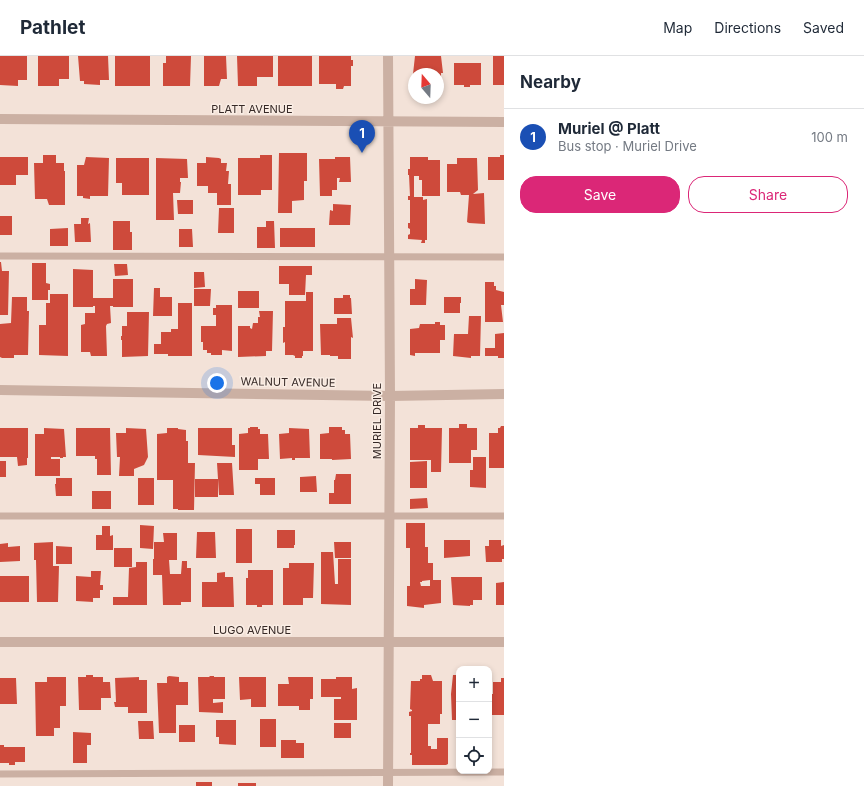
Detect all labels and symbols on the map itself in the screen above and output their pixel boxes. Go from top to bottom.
north arrow [408,68,444,104]
street label: PLATT AVENUE [211,102,293,116]
pin: 1 [349,120,375,153]
your location [207,373,227,393]
street label: WALNUT AVENUE [240,374,336,390]
street label: MURIEL DRIVE [370,383,384,459]
street label: LUGO AVENUE [213,623,291,637]

